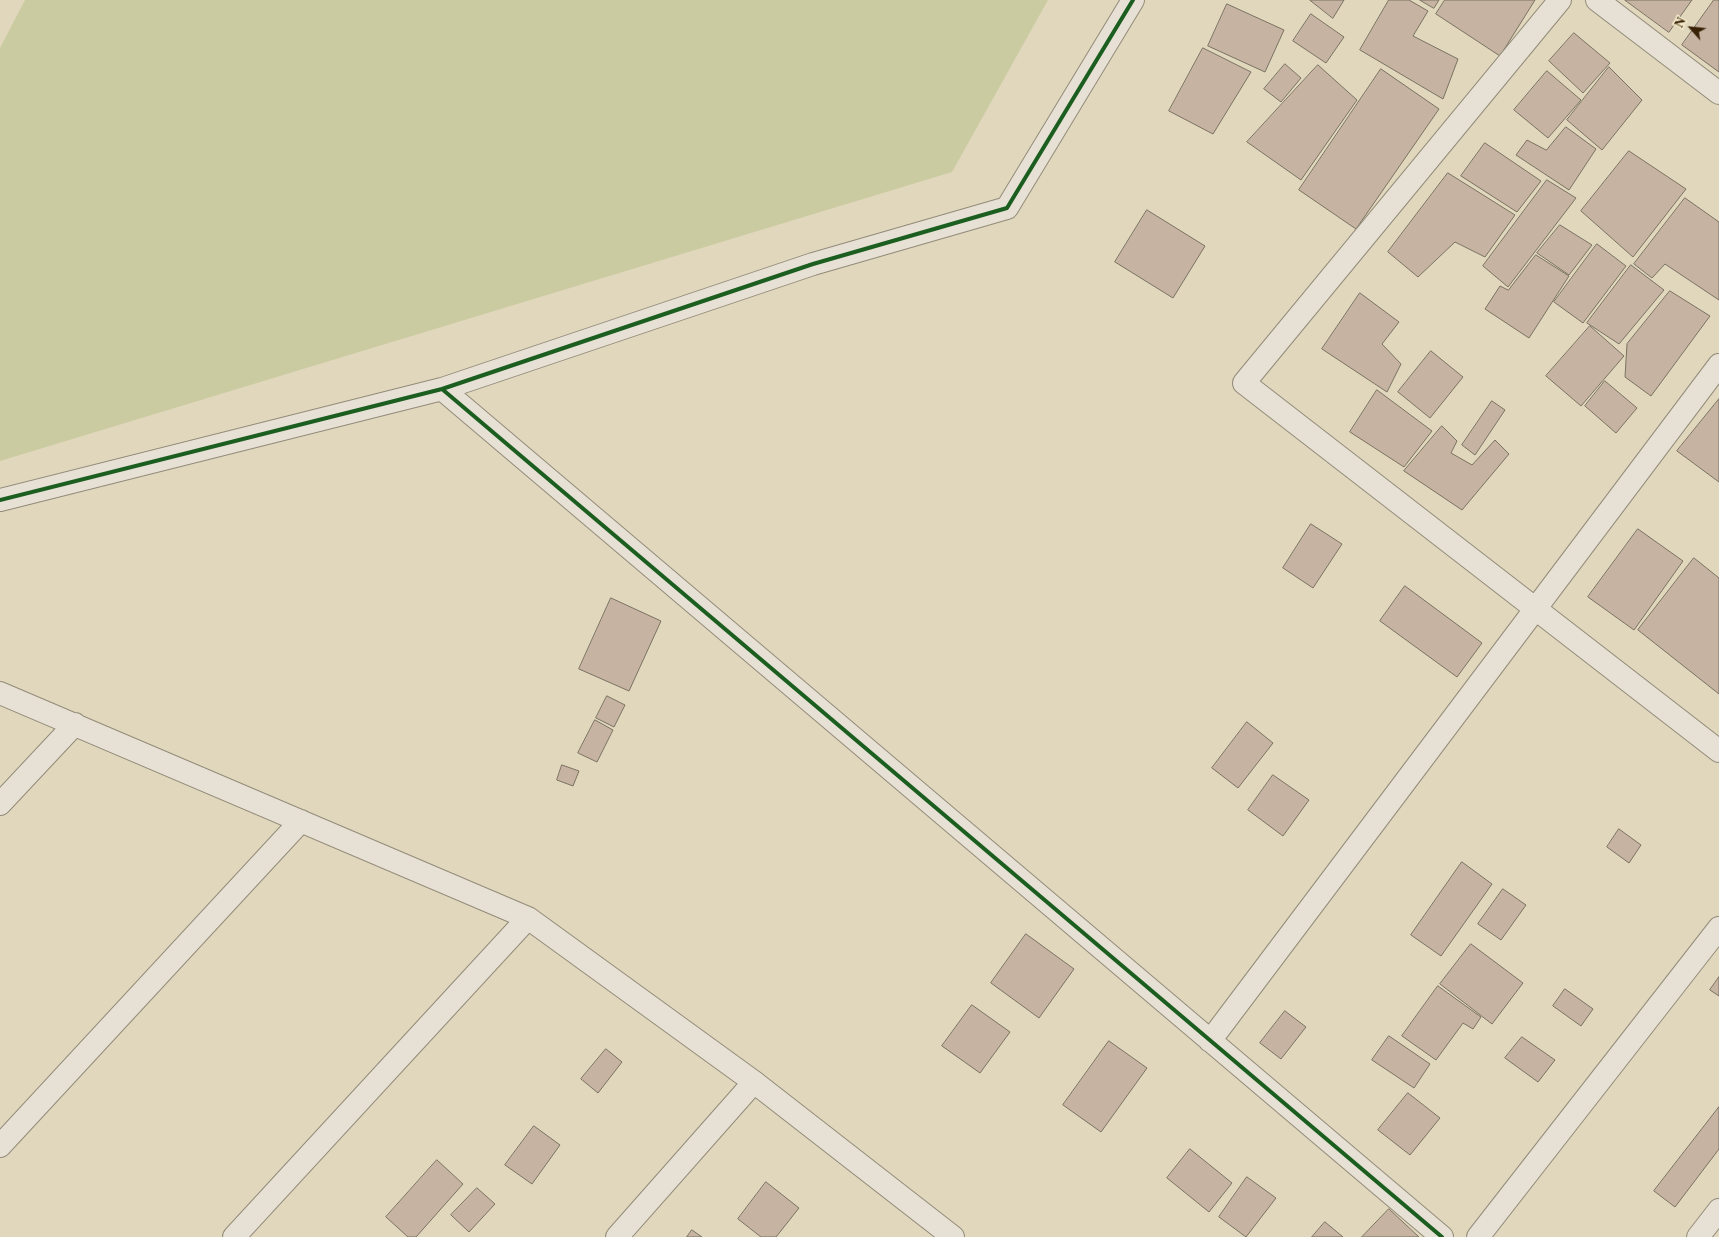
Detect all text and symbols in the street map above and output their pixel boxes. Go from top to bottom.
north arrow [1671,8,1711,48]
text: N [1672,15,1689,30]

